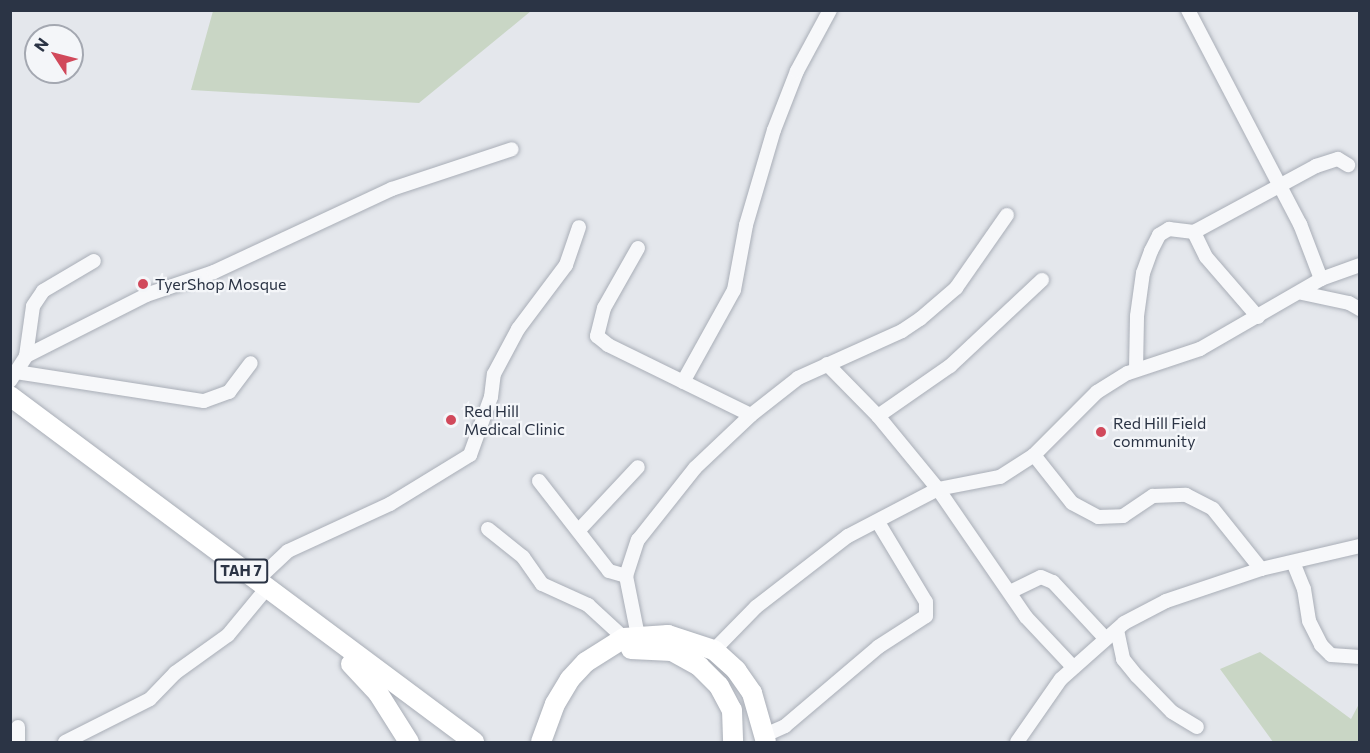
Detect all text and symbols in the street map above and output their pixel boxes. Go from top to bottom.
north arrow [24,24,84,84]
text: N [29,34,52,55]
place label: TyerShop Mosque [155,274,286,294]
marker: TyerShop Mosque [136,277,150,291]
place label: Red Hill Medical Clinic [464,401,565,439]
marker: Red Hill Medical Clinic [442,411,460,429]
place label: Red Hill Field community [1113,413,1206,451]
marker: Red Hill Field community [1094,425,1108,439]
road number: TAH 7 [214,559,268,583]

